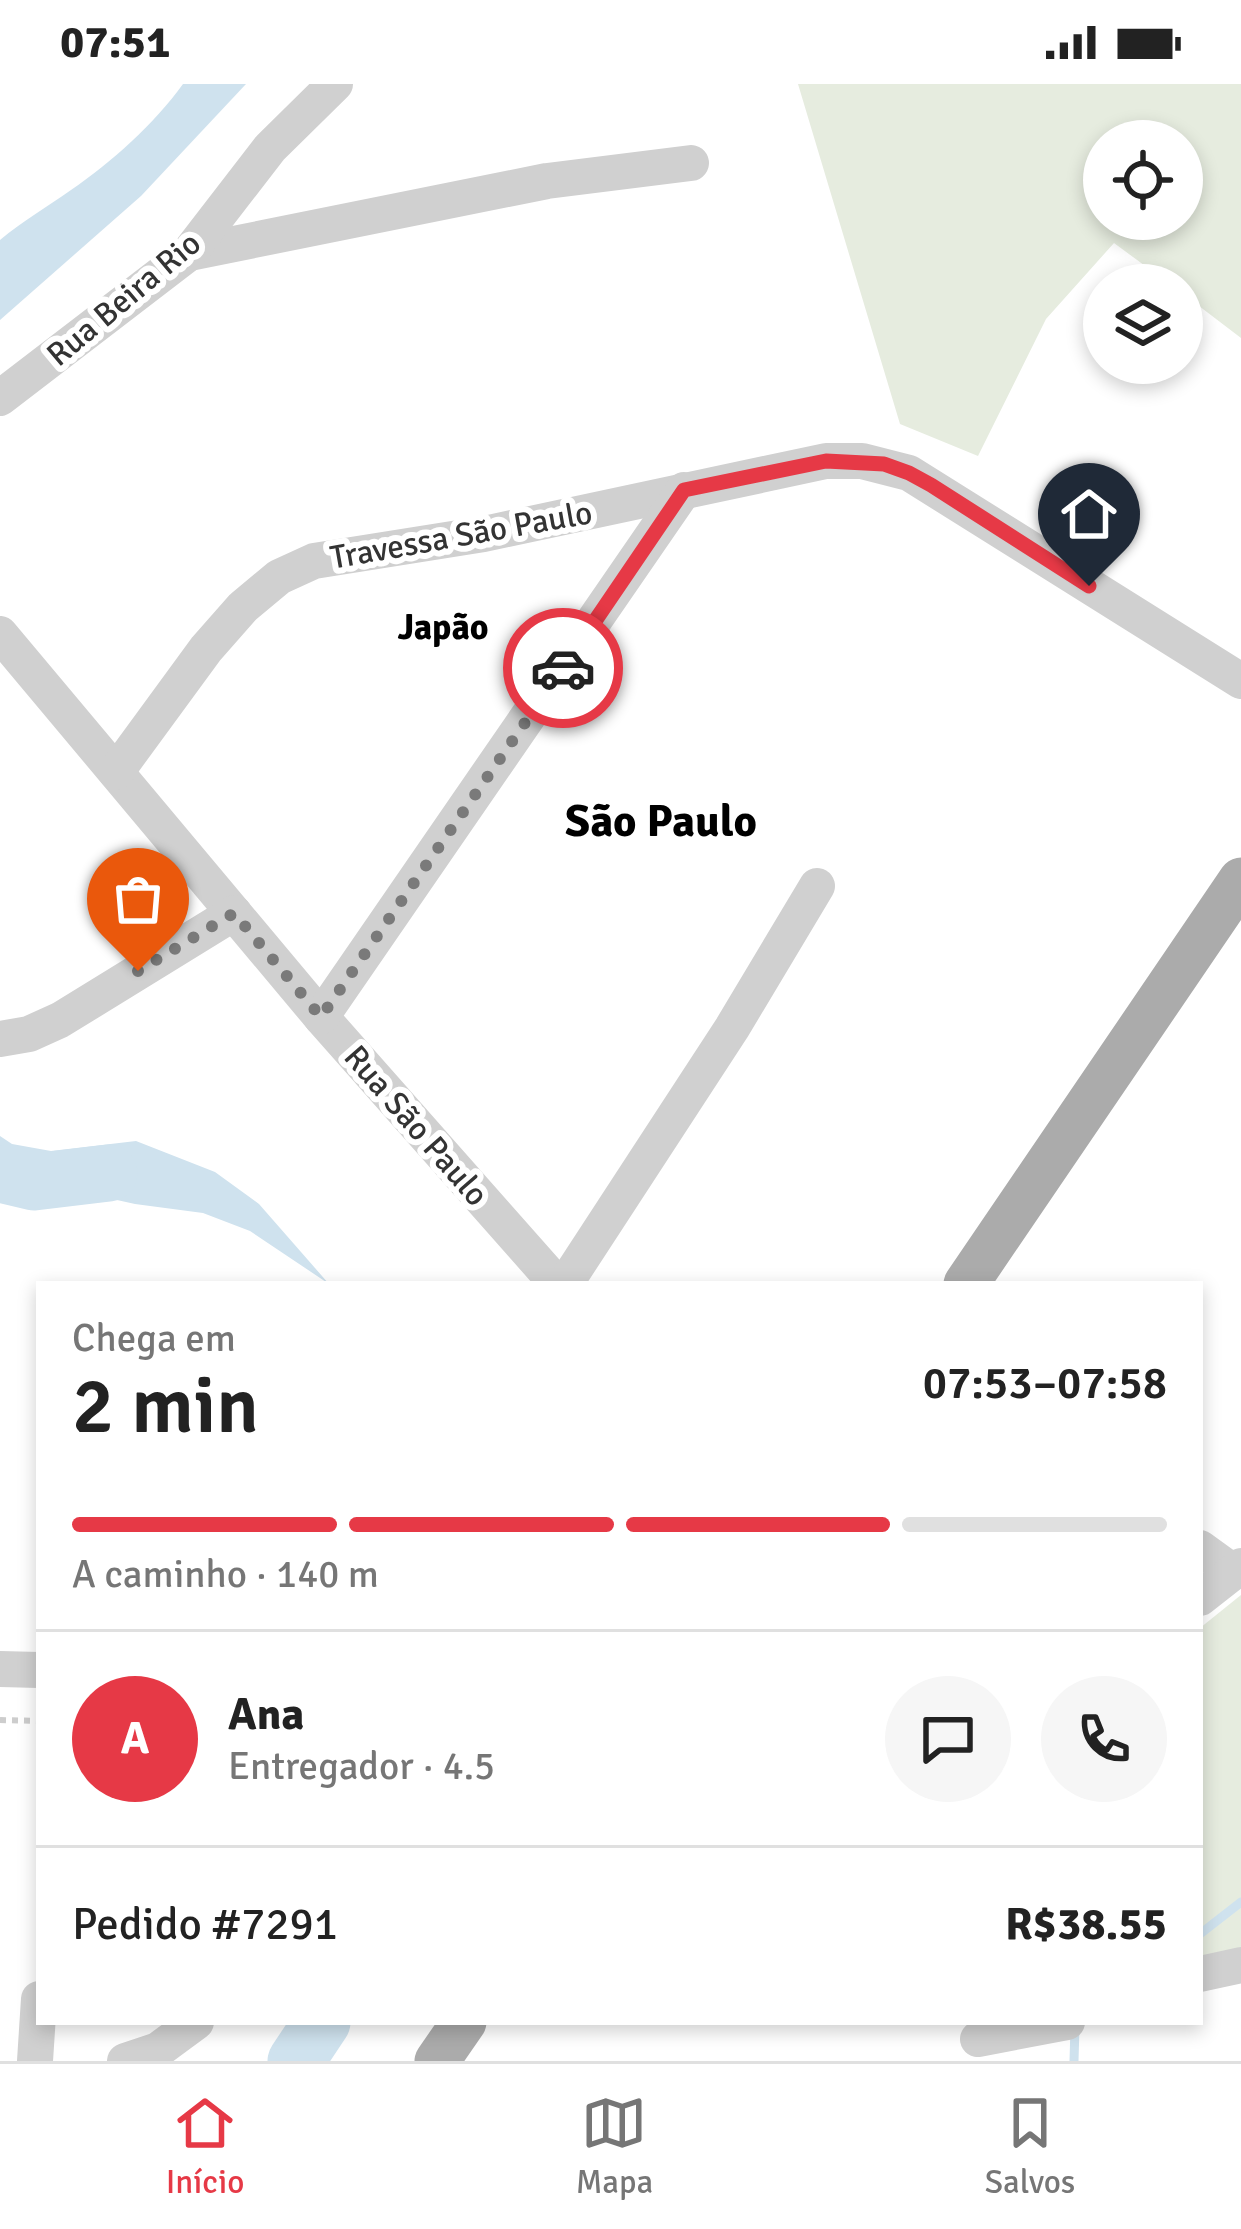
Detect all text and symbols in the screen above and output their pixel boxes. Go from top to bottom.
text: 07:51 [60,15,170,70]
map controls [1083,120,1203,384]
button: locate [1083,120,1203,240]
street label: Rua Beira Rio [39,223,209,375]
button: layers [1083,264,1203,384]
pin [1038,463,1140,586]
icon: home [1056,481,1122,547]
street label: Travessa São Paulo [327,492,595,579]
district label: Japão [397,605,489,650]
courier [503,608,623,728]
icon: car [530,635,596,701]
district label: São Paulo [565,794,757,849]
pin [87,848,189,971]
icon: bag [105,866,171,932]
street label: Rua São Paulo [335,1037,497,1215]
text: Chega em [72,1314,236,1362]
text: 07:53–07:58 [923,1356,1167,1411]
text: 2 min [72,1359,259,1455]
text: A caminho · 140 m [72,1550,379,1598]
button: chat [885,1676,1011,1802]
button: phone [1041,1676,1167,1802]
text: Ana [228,1687,304,1742]
text: A [121,1711,149,1766]
text: Entregador · 4.5 [228,1742,495,1790]
text: Pedido #7291 [72,1897,338,1952]
text: R$38.55 [1005,1897,1167,1952]
tab: Início [166,2090,244,2203]
tab: Mapa [576,2090,653,2203]
tab: Salvos [985,2090,1075,2203]

